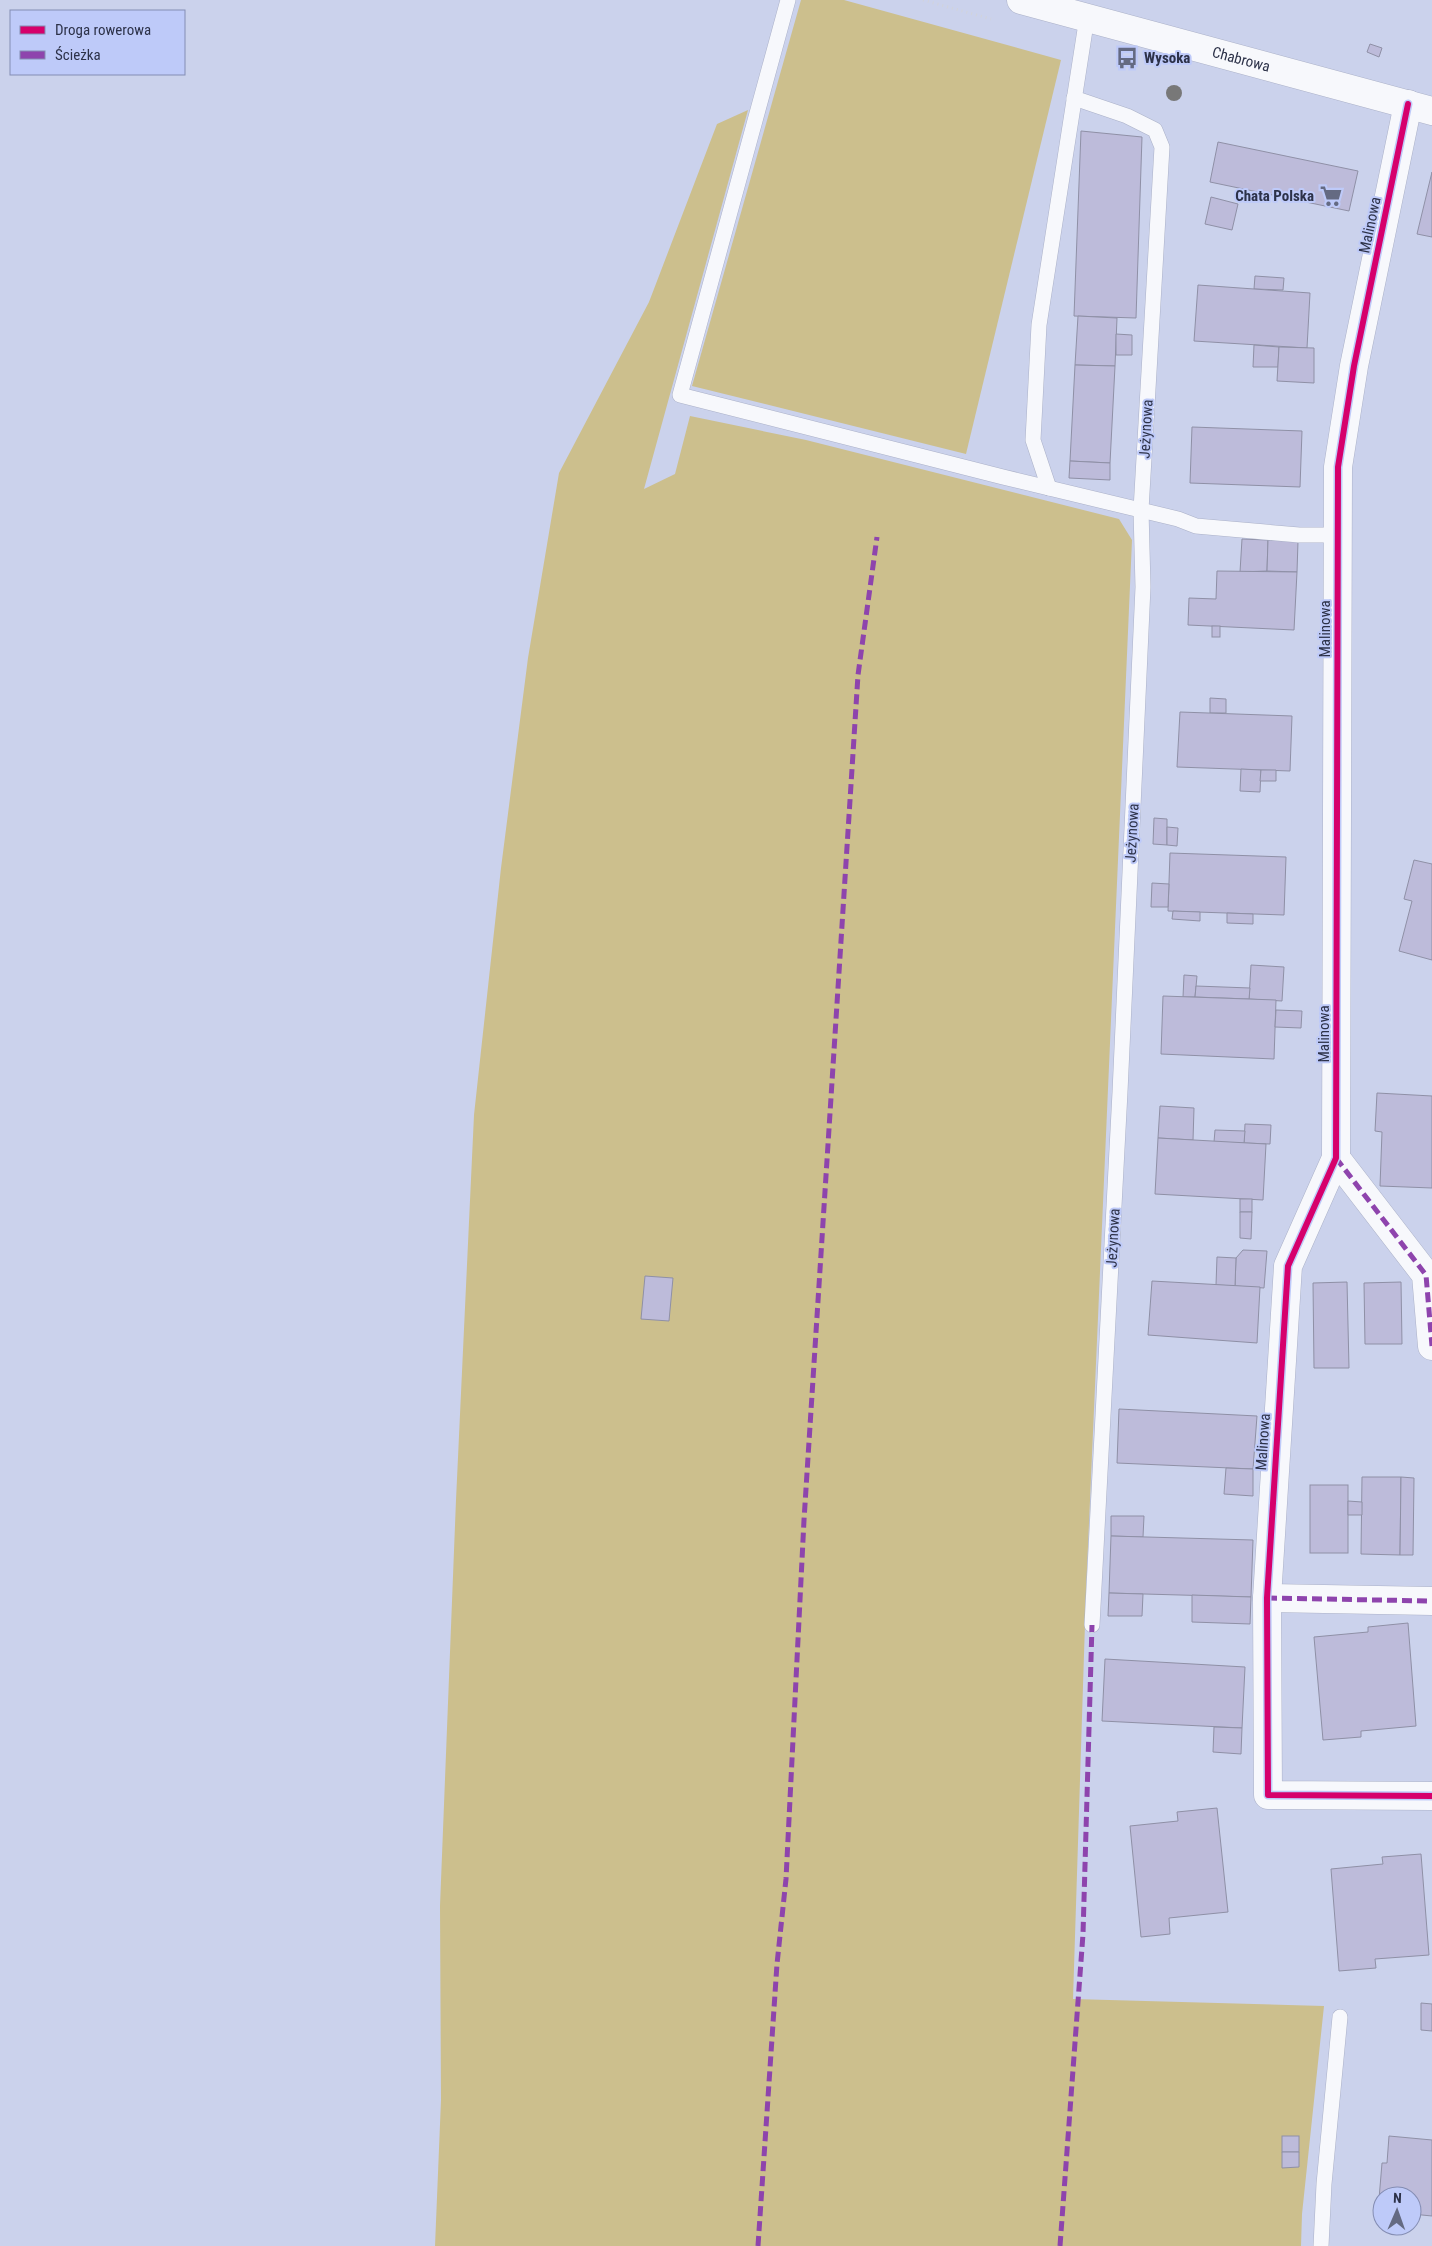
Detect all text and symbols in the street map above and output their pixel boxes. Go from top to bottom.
legend [10,10,185,75]
text: Droga rowerowa [55,21,151,39]
street label: Chabrowa [1210,43,1272,76]
bus stop icon: Wysoka [1114,45,1140,71]
text: Ścieżka [55,46,101,64]
place label: Wysoka [1144,49,1190,67]
supermarket icon: Chata Polska [1318,183,1344,209]
place label: Chata Polska [1235,187,1314,205]
street label: Malinowa [1355,195,1385,255]
street label: Jeżynowa [1135,399,1157,459]
street label: Malinowa [1316,600,1334,658]
street label: Jeżynowa [1121,803,1143,863]
street label: Malinowa [1315,1005,1333,1063]
street label: Jeżynowa [1102,1208,1124,1268]
street label: Malinowa [1252,1413,1274,1471]
north arrow [1372,2186,1422,2236]
text: N [1393,2190,1402,2206]

